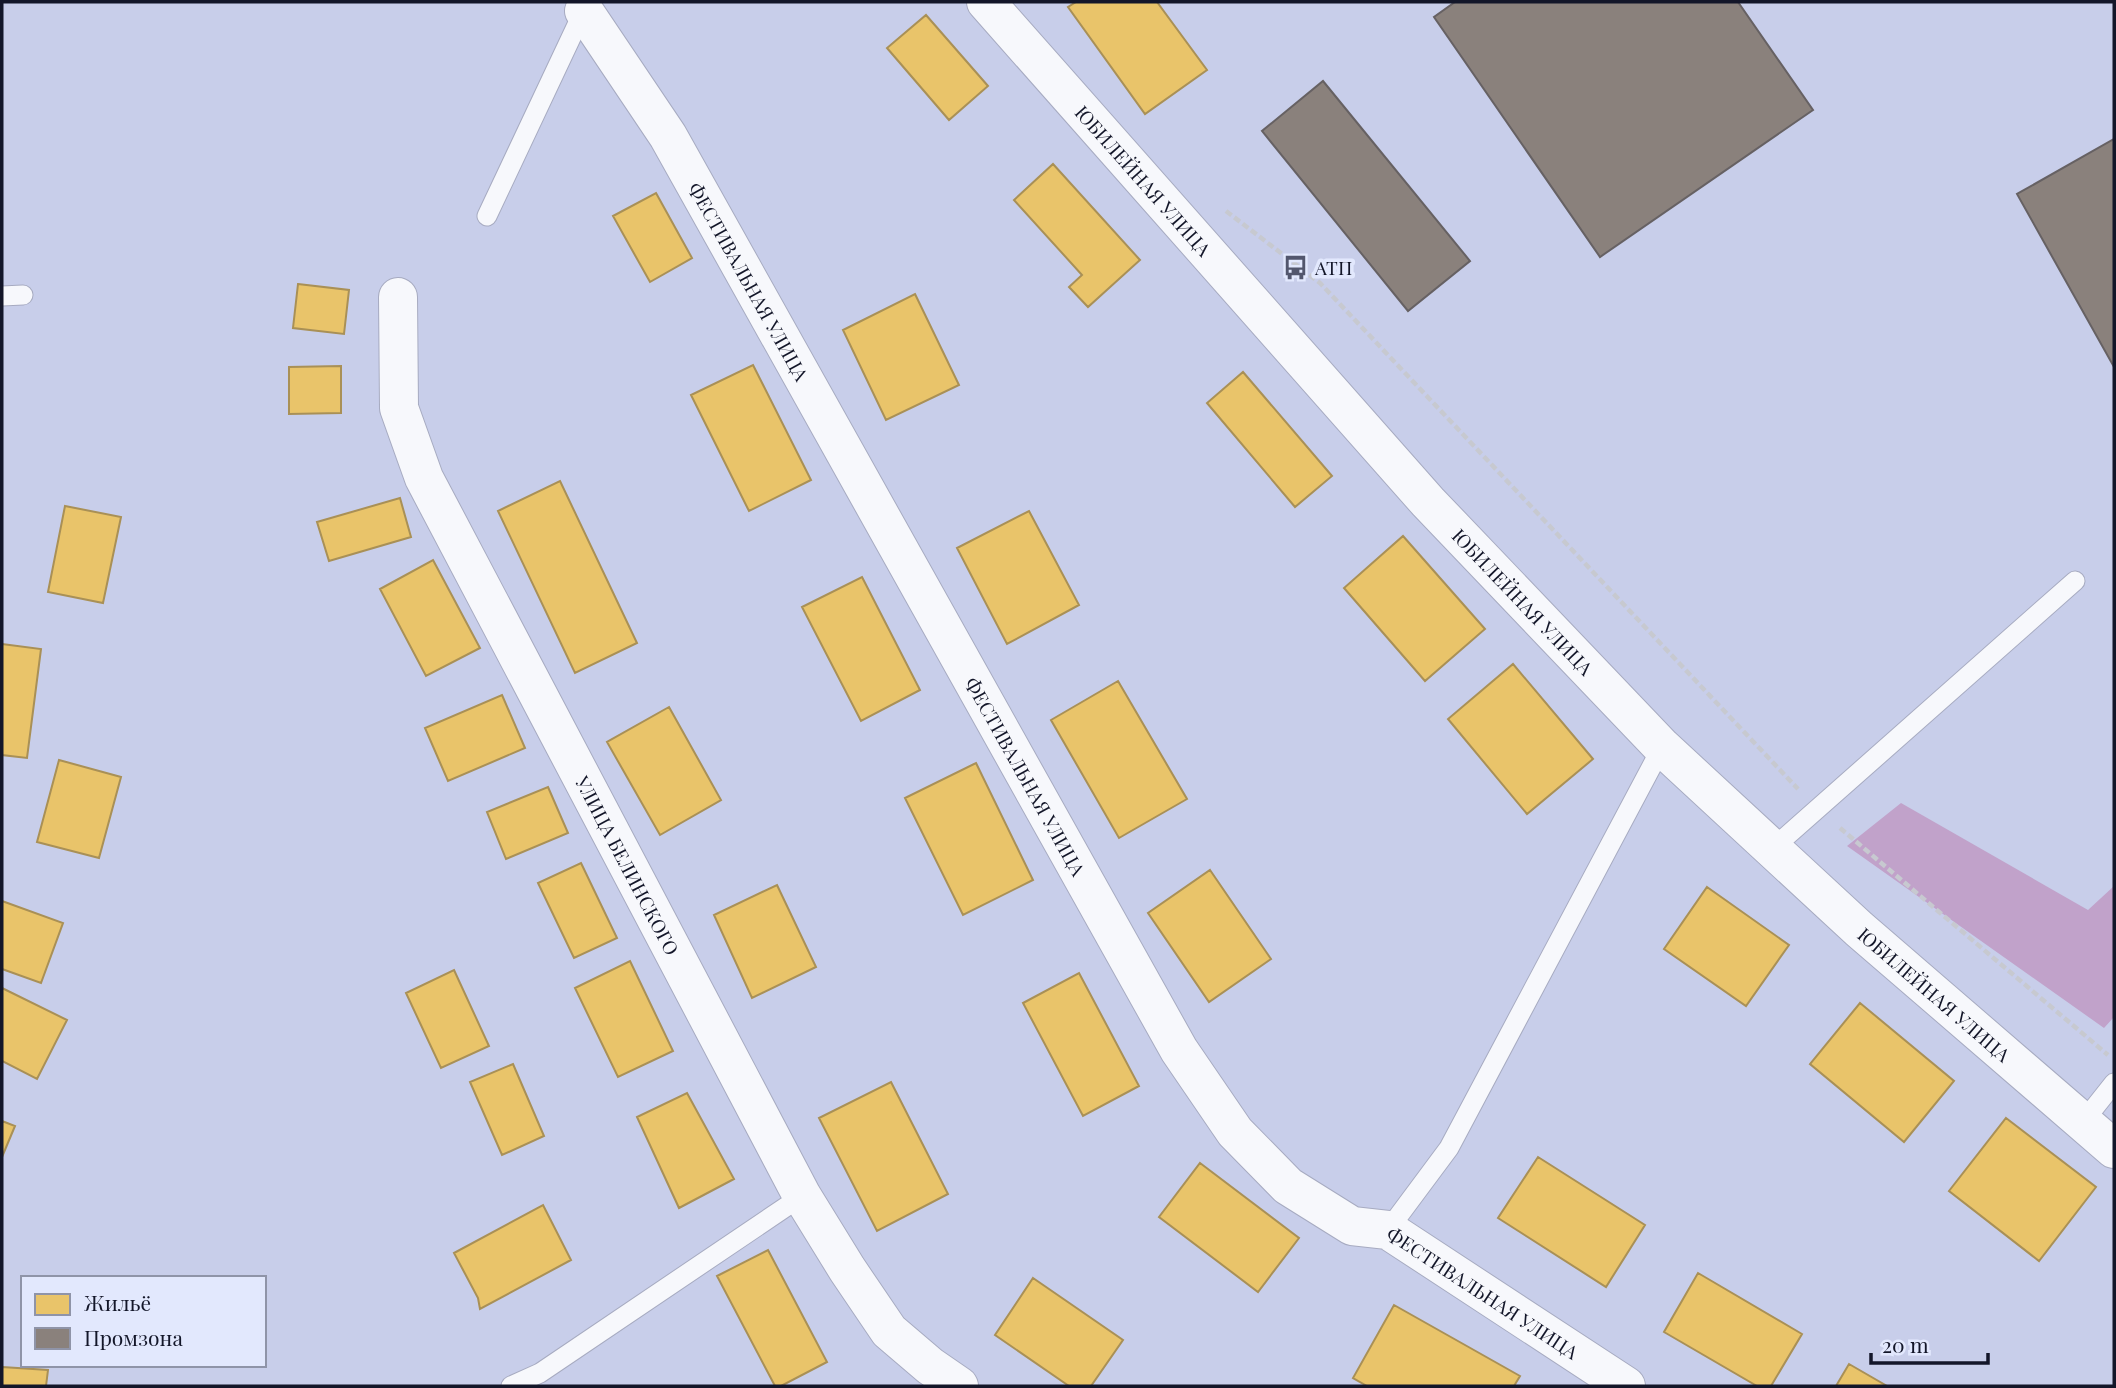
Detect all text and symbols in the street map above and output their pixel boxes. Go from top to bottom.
street label: ЮБИЛЕЙНАЯ УЛИЦА [1070,99,1218,262]
street label: ФЕСТИВАЛЬНАЯ УЛИЦА [683,177,816,386]
bus stop icon: АТП [1281,253,1309,281]
place label: АТП [1314,254,1352,280]
street label: ЮБИЛЕЙНАЯ УЛИЦА [1447,523,1600,681]
street label: ФЕСТИВАЛЬНАЯ УЛИЦА [960,672,1092,881]
street label: УЛИЦА БЕЛИНСКОГО [570,770,686,959]
street label: ЮБИЛЕЙНАЯ УЛИЦА [1853,921,2017,1068]
street label: ФЕСТИВАЛЬНАЯ УЛИЦА [1382,1220,1585,1365]
legend [21,1276,266,1367]
text: Жильё [84,1288,151,1316]
scale bar [1871,1322,1988,1366]
text: Промзона [84,1323,183,1351]
text: 20 m [1882,1330,1929,1358]

